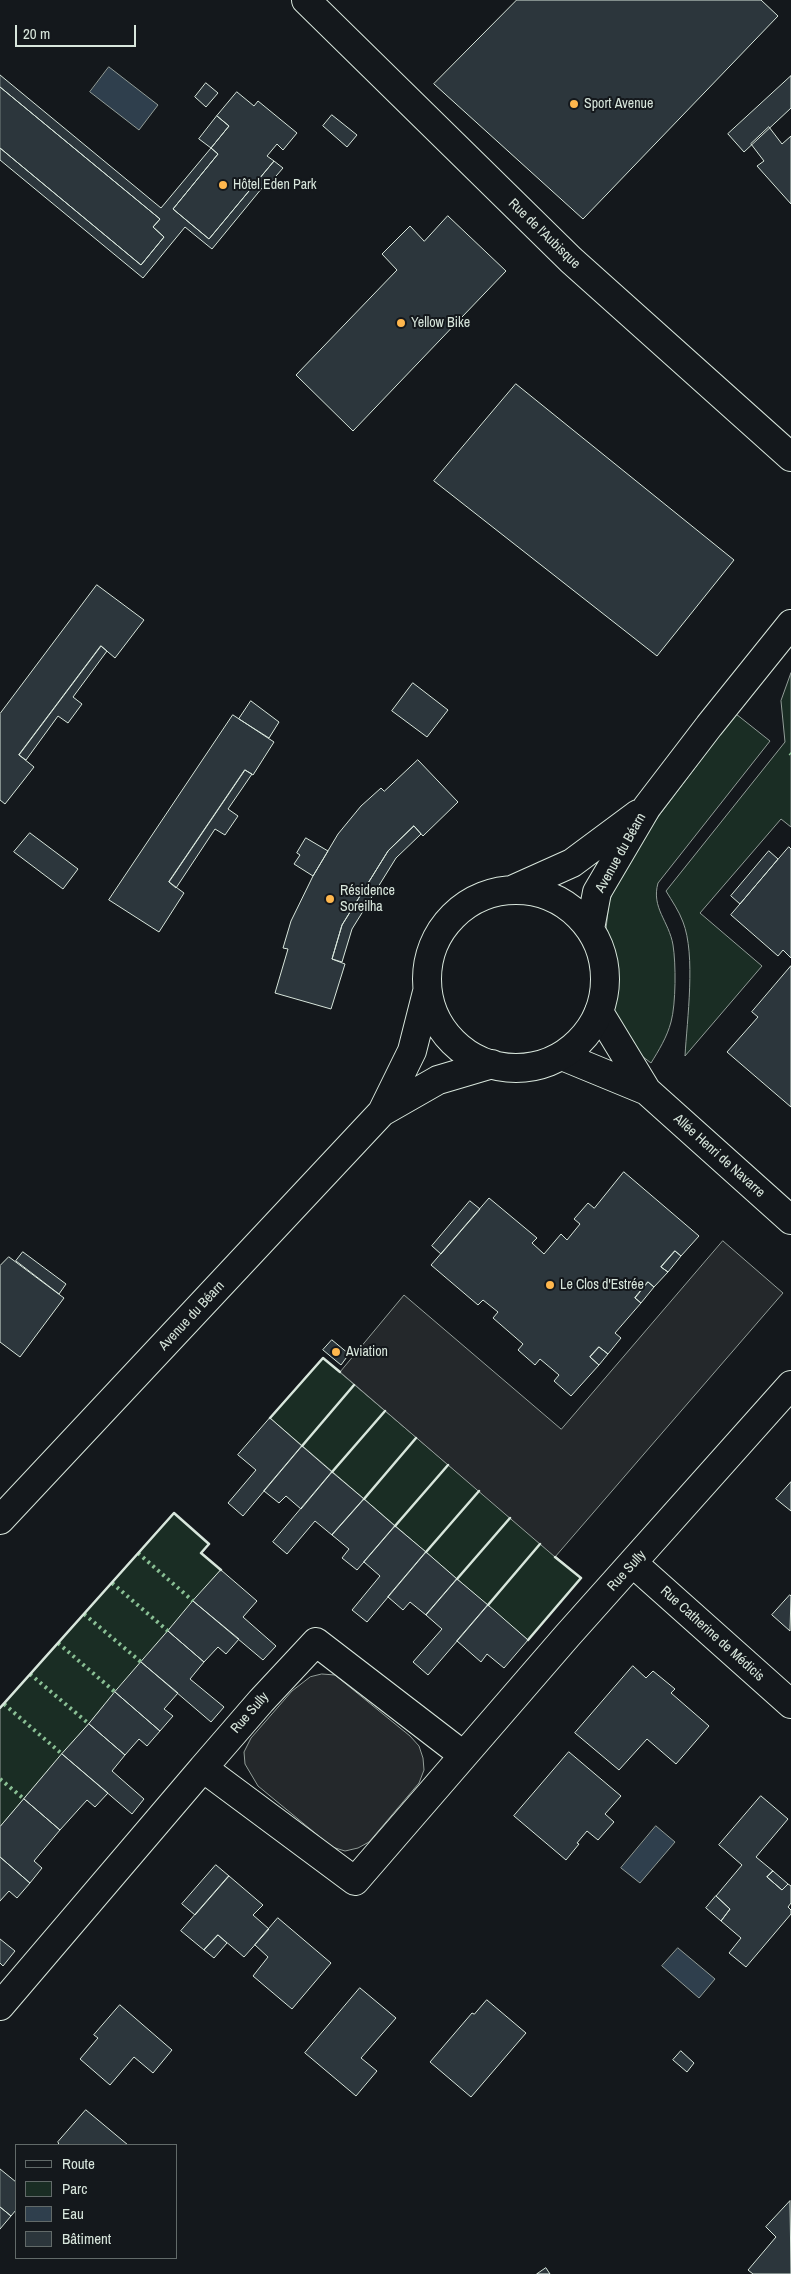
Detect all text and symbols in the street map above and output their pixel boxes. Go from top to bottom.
scale bar [18,15,139,47]
text: 20 m [23,23,50,44]
place label: Sport Avenue [584,96,653,112]
marker: Sport Avenue [568,98,580,110]
place label: Hôtel Eden Park [233,177,317,193]
marker: Hôtel Eden Park [217,179,229,191]
street label: Rue de l'Aubisque [505,195,583,273]
place label: Yellow Bike [411,315,470,331]
marker: Yellow Bike [395,317,407,329]
street label: Avenue du Béarn [592,810,650,896]
place label: Résidence Soreilha [340,883,395,916]
marker: Résidence Soreilha [324,893,336,905]
street label: Allée Henri de Navarre [670,1111,768,1201]
place label: Le Clos d'Estrée [560,1277,644,1293]
street label: Avenue du Béarn [156,1278,228,1354]
marker: Le Clos d'Estrée [544,1279,556,1291]
place label: Aviation [346,1344,388,1360]
marker: Aviation [330,1346,342,1358]
street label: Rue Sully [604,1547,650,1595]
street label: Rue Catherine de Médicis [657,1583,767,1685]
street label: Rue Sully [228,1689,272,1737]
legend [15,2144,178,2259]
text: Route [62,2153,95,2174]
text: Parc [62,2178,87,2199]
text: Eau [62,2203,84,2224]
text: Bâtiment [62,2228,111,2249]

